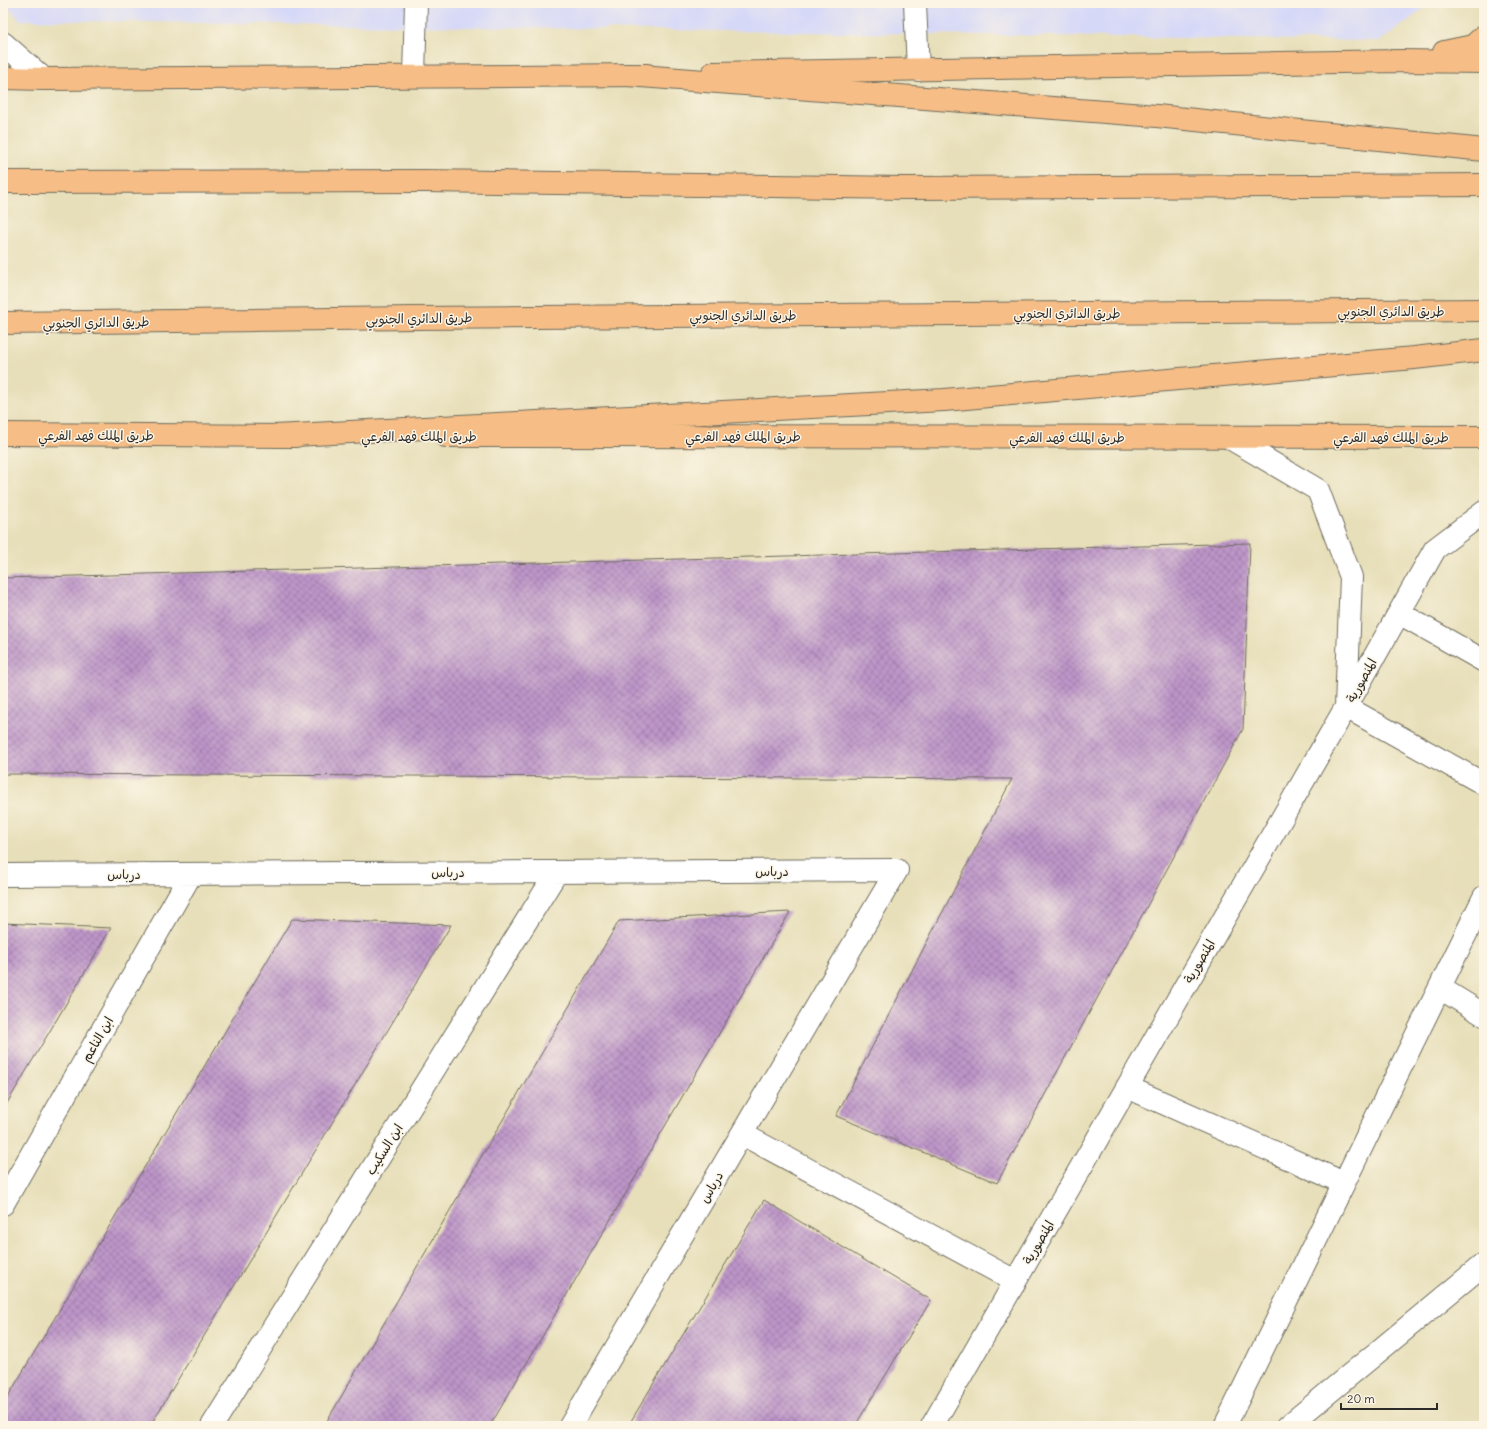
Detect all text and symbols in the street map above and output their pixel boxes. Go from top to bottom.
street label: طريق الدائري الجنوبي [1338,303,1444,323]
street label: طريق الدائري الجنوبي [1014,305,1120,325]
street label: طريق الدائري الجنوبي [690,307,796,327]
street label: طريق الدائري الجنوبي [365,309,473,331]
street label: طريق الدائري الجنوبي [42,313,150,335]
street label: طريق الملك فهد الفرعي [38,427,154,447]
street label: طريق الملك فهد الفرعي [361,428,477,448]
street label: طريق الملك فهد الفرعي [685,428,801,448]
street label: طريق الملك فهد الفرعي [1009,429,1125,449]
street label: طريق الملك فهد الفرعي [1333,429,1449,449]
street label: المنصورية [1342,655,1381,705]
street label: درباس [755,863,789,880]
street label: درباس [431,864,465,881]
street label: درباس [107,866,141,883]
street label: المنصورية [1180,936,1219,986]
street label: ابن الناعم [78,1013,119,1066]
street label: ابن السكيب [362,1121,407,1178]
street label: درباس [696,1168,727,1206]
street label: المنصورية [1019,1217,1058,1267]
scale bar [1341,1385,1437,1411]
text: 20 m [1347,1391,1375,1406]

